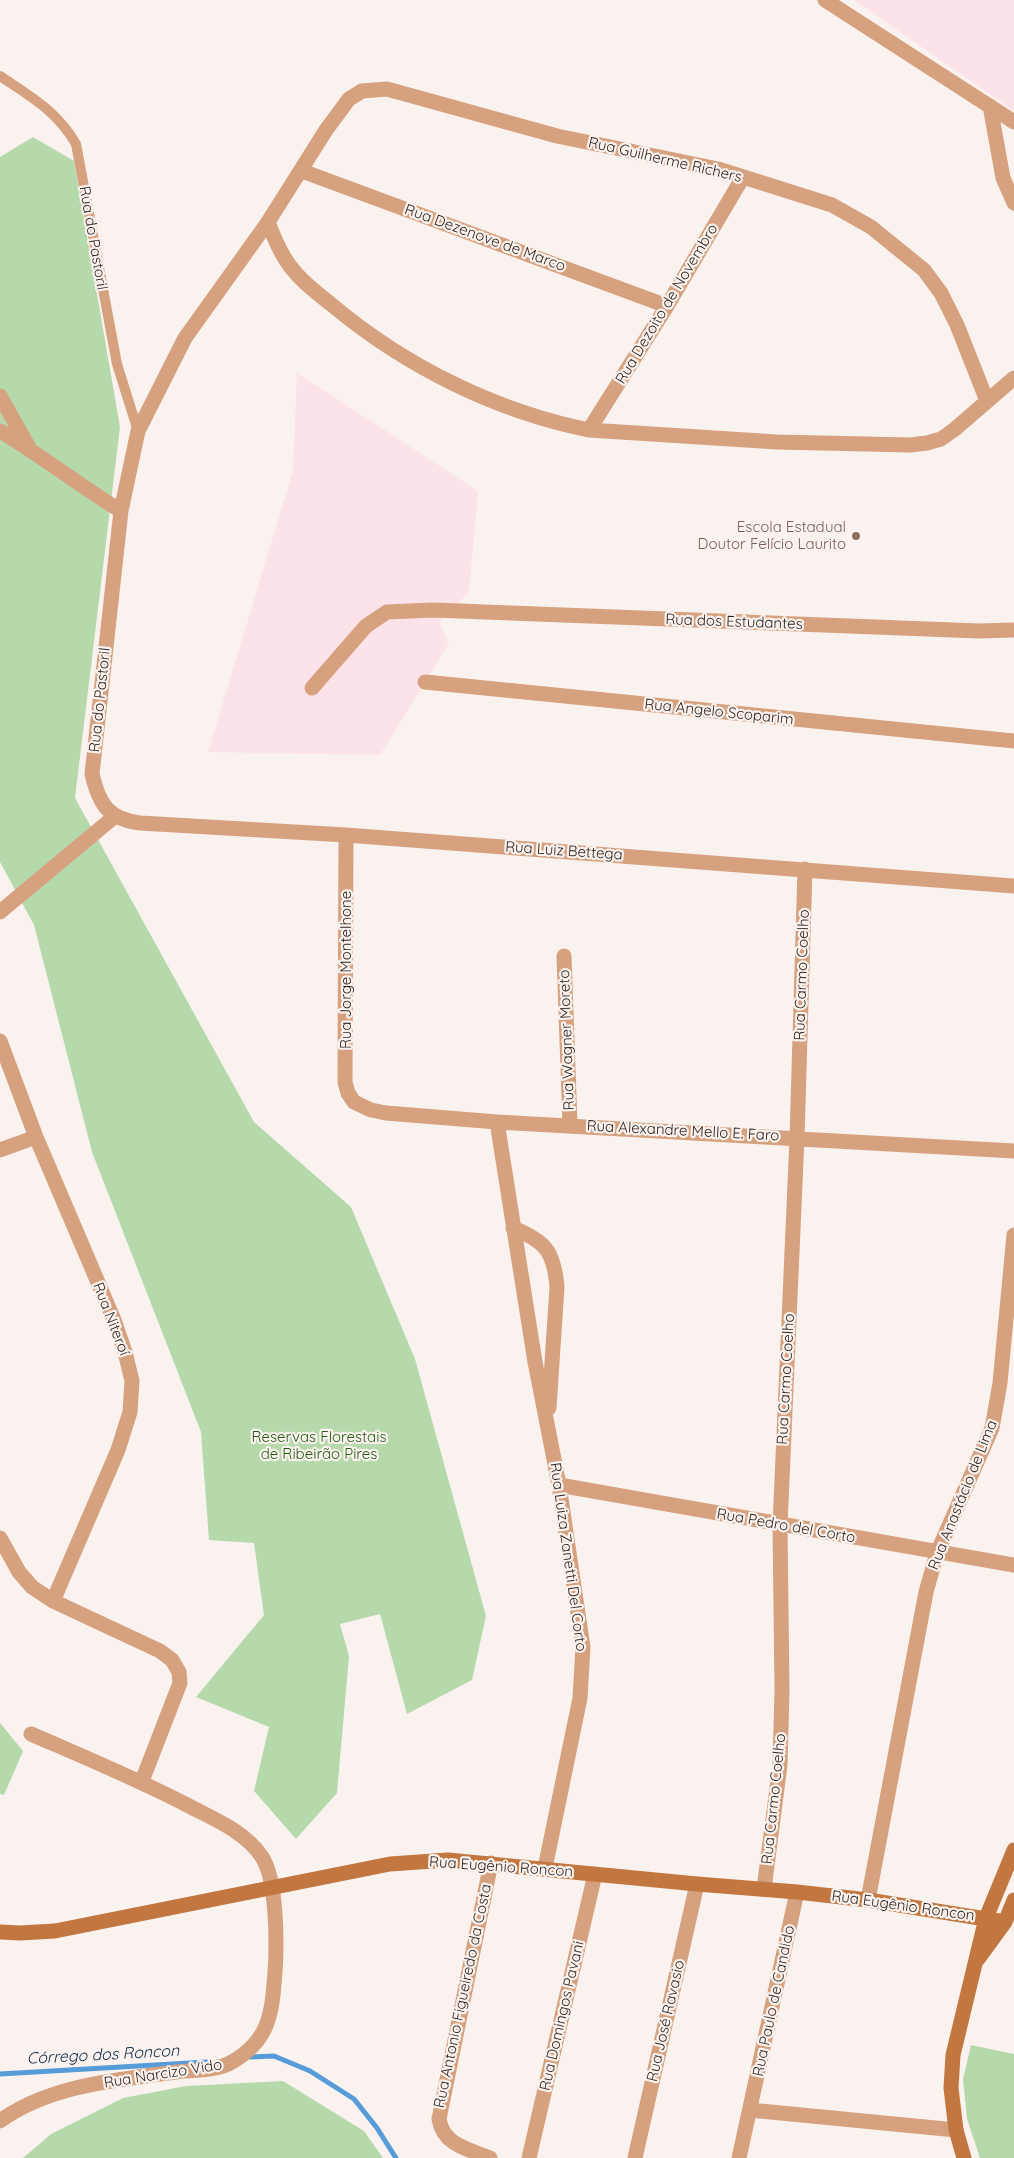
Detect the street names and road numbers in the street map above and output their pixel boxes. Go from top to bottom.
street label: Rua Guilherme Richers [586,134,744,186]
street label: Rua do Pastoril [75,185,111,291]
street label: Rua Dezenove de Marco [402,200,568,276]
street label: Rua Dezoito de Novembro [612,221,722,387]
street label: Rua dos Estudantes [665,611,803,633]
street label: Rua do Pastoril [86,647,114,753]
street label: Rua Angelo Scoparim [643,695,795,729]
street label: Rua Luiz Bettega [505,838,623,864]
street label: Rua Jorge Montelhone [337,891,355,1049]
street label: Rua Carmo Coelho [791,909,813,1041]
street label: Rua Wagner Moreto [556,969,578,1111]
street label: Rua Alexandre Mello E. Faro [586,1117,780,1145]
street label: Rua Niteroí [89,1280,133,1358]
street label: Rua Carmo Coelho [774,1313,798,1445]
street label: Rua Anastácio de Lima [925,1417,1001,1573]
street label: Rua Luiza Zanetti Del Corto [546,1461,590,1653]
street label: Rua Pedro del Corto [715,1505,857,1547]
street label: Rua Carmo Coelho [758,1733,790,1865]
street label: Rua Eugênio Roncon [428,1853,574,1881]
street label: Rua Antonio Figueiredo da Costa [430,1882,496,2110]
street label: Rua Eugênio Roncon [830,1887,976,1925]
street label: Rua Paulo de Candido [749,1924,799,2078]
street label: Rua Domingos Pavani [536,1939,588,2093]
street label: Rua José Ravasio [643,1958,689,2084]
street label: Rua Narcizo Vido [103,2056,223,2092]

